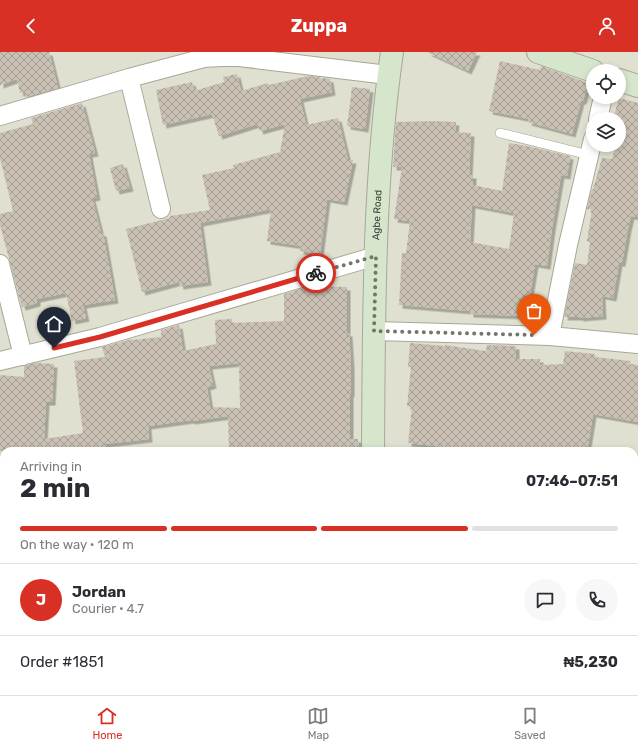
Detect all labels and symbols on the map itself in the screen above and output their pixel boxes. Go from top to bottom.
street label: Agbe Road [370,190,385,240]
courier [296,253,336,293]
pin [517,294,551,335]
pin [37,307,71,348]

